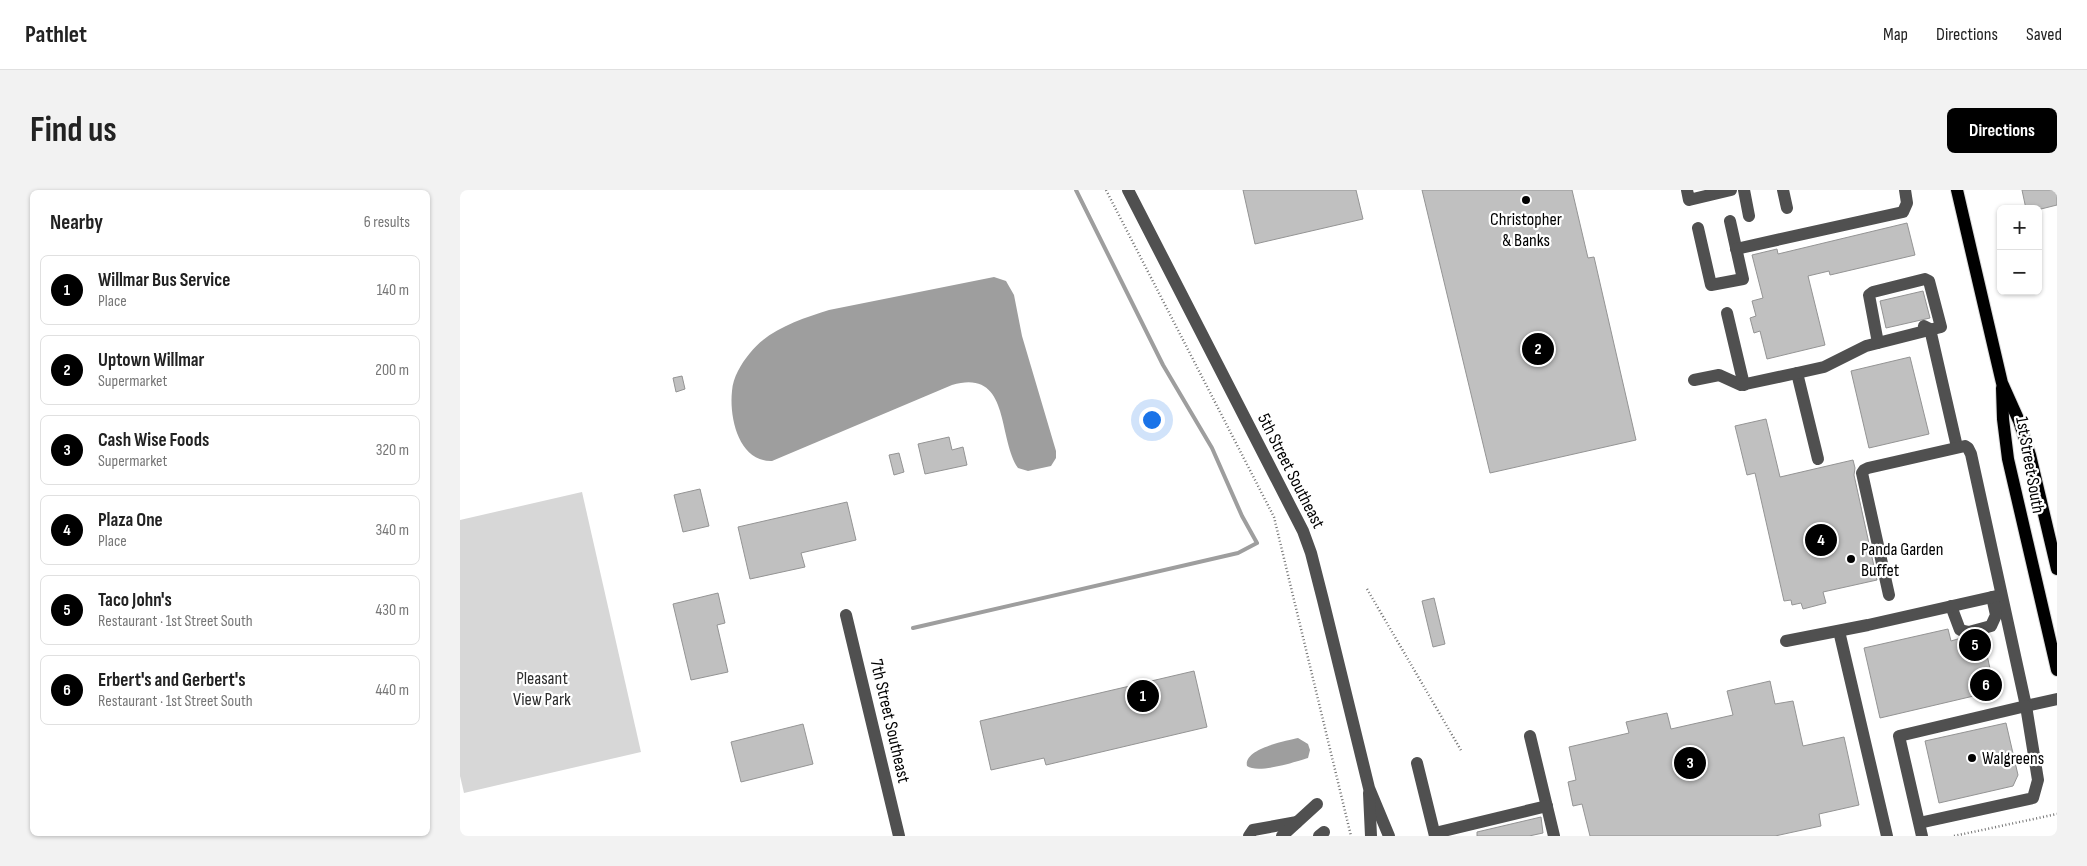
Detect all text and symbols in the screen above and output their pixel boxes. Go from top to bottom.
text: Pathlet [25,20,87,49]
text: Map [1883,24,1908,45]
text: Directions [1936,24,1998,45]
text: Saved [2026,24,2062,45]
button: Directions [1947,108,2057,153]
text: Find us [30,109,117,152]
marker: Christopher & Banks [1520,194,1532,206]
map controls [1997,205,2042,295]
button: + [1997,205,2042,250]
place label: Christopher & Banks [1490,209,1562,251]
text: Nearby [50,210,103,235]
text: 6 results [364,213,410,232]
button: − [1997,250,2042,295]
text: Willmar Bus Service [98,269,230,292]
text: 1 [64,281,70,300]
text: 140 m [377,281,409,300]
text: Place [98,292,127,311]
pin: 2 [1522,330,1554,368]
text: Uptown Willmar [98,349,205,372]
text: 2 [63,361,71,380]
text: 200 m [375,361,409,380]
text: Supermarket [98,372,167,391]
your location [1139,407,1165,433]
street label: 5th Street Southeast [1253,410,1329,532]
street label: 1st Street South [2011,415,2049,515]
text: Cash Wise Foods [98,429,209,452]
text: 3 [63,441,71,460]
text: 320 m [376,441,409,460]
text: Supermarket [98,452,167,471]
text: Plaza One [98,509,163,532]
text: 4 [63,521,71,540]
text: 340 m [376,521,409,540]
pin: 4 [1805,521,1837,559]
text: Place [98,532,127,551]
place label: Panda Garden Buffet [1861,539,1943,581]
marker: Panda Garden Buffet [1845,553,1857,565]
text: Taco John's [98,589,172,612]
text: 5 [63,601,71,620]
text: 430 m [376,601,409,620]
text: Restaurant · 1st Street South [98,612,253,631]
pin: 5 [1959,626,1991,664]
street label: 7th Street Southeast [866,657,915,785]
pin: 6 [1970,666,2002,704]
park label: Pleasant View Park [513,668,571,710]
text: Erbert's and Gerbert's [98,669,246,692]
pin: 1 [1127,677,1159,715]
text: 6 [63,681,71,700]
text: 440 m [376,681,409,700]
text: Restaurant · 1st Street South [98,692,253,711]
pin: 3 [1674,744,1706,782]
place label: Walgreens [1982,748,2044,769]
marker: Walgreens [1966,752,1978,764]

